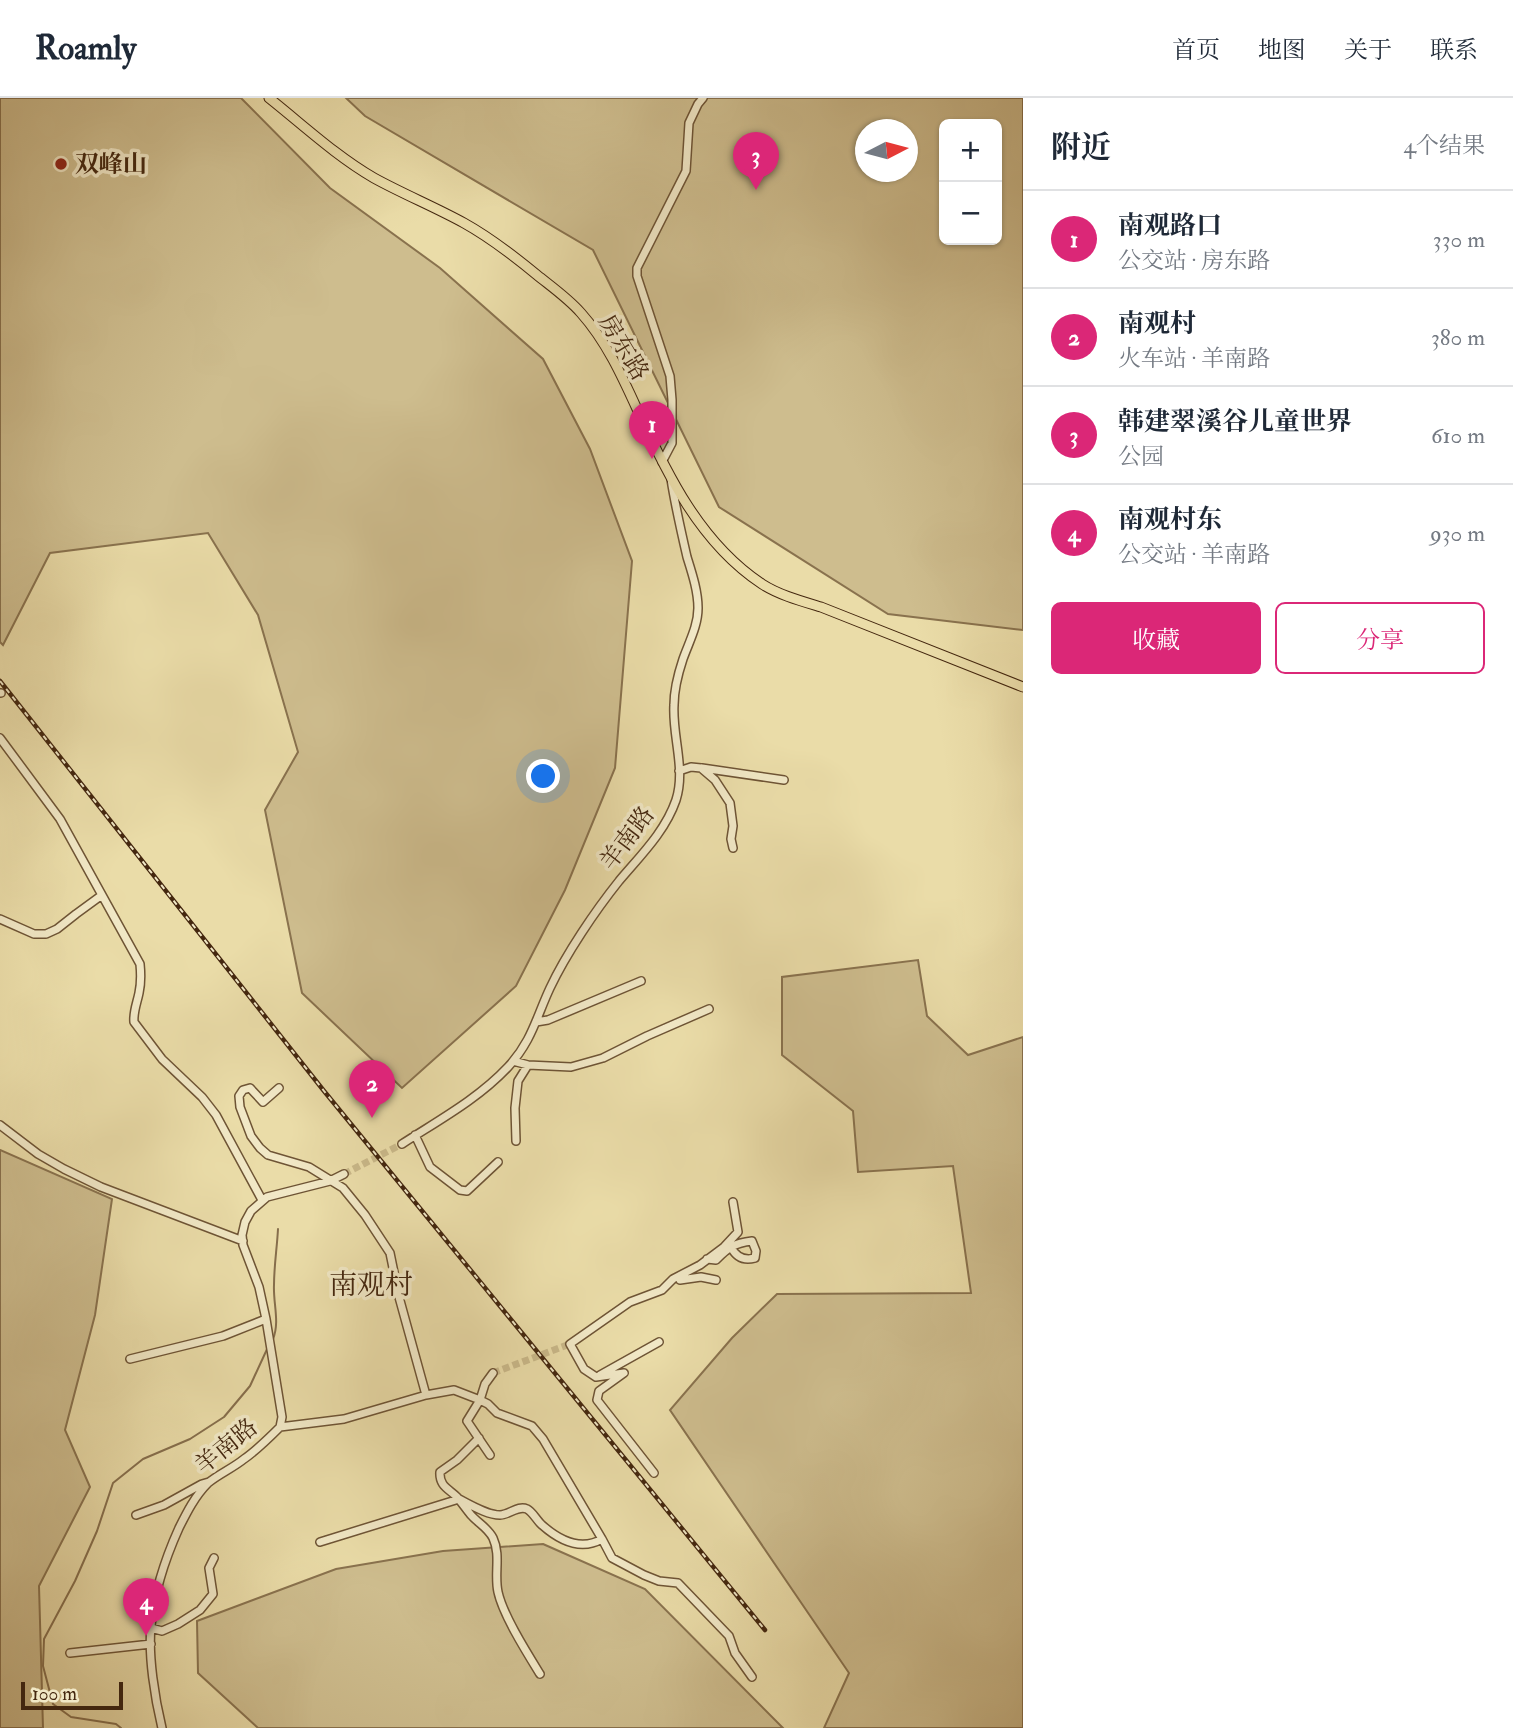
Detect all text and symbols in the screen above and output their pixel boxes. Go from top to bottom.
text: Roamly [35,28,136,69]
text: 首页 [1172,35,1220,66]
text: 地图 [1258,35,1306,66]
text: 关于 [1344,35,1392,66]
text: 联系 [1430,35,1478,66]
north arrow [855,119,918,182]
map controls [939,119,1002,245]
button: + [939,119,1002,182]
text: 附近 [1051,129,1111,166]
text: 4个结果 [1404,131,1485,160]
pin: 3 [733,132,779,190]
place label: 双峰山 [75,149,147,180]
marker: 双峰山 [53,156,69,172]
button: − [939,182,1002,245]
text: 南观路口 [1118,210,1222,242]
text: 1 [1070,225,1078,254]
text: 330 m [1433,225,1485,254]
text: 公交站 · 房东路 [1118,246,1270,275]
street label: 房东路 [592,308,655,386]
text: 南观村 [1118,308,1196,340]
text: 2 [1068,323,1080,352]
text: 380 m [1431,323,1485,352]
text: 火车站 · 羊南路 [1118,344,1270,373]
pin: 1 [629,401,675,459]
text: 韩建翠溪谷儿童世界 [1118,406,1352,438]
text: 3 [1070,421,1078,450]
text: 610 m [1431,421,1485,450]
text: 公园 [1118,442,1164,471]
text: 南观村东 [1118,504,1222,536]
text: 4 [1068,519,1080,548]
text: 930 m [1430,519,1485,548]
text: 公交站 · 羊南路 [1118,540,1270,569]
button: 收藏 [1051,602,1261,674]
button: 分享 [1275,602,1485,674]
your location [526,759,560,793]
street label: 羊南路 [593,800,661,876]
pin: 2 [349,1060,395,1118]
district label: 南观村 [329,1268,413,1303]
street label: 羊南路 [189,1412,264,1481]
pin: 4 [123,1578,169,1636]
scale bar [21,1679,122,1711]
text: 100 m [32,1682,77,1706]

